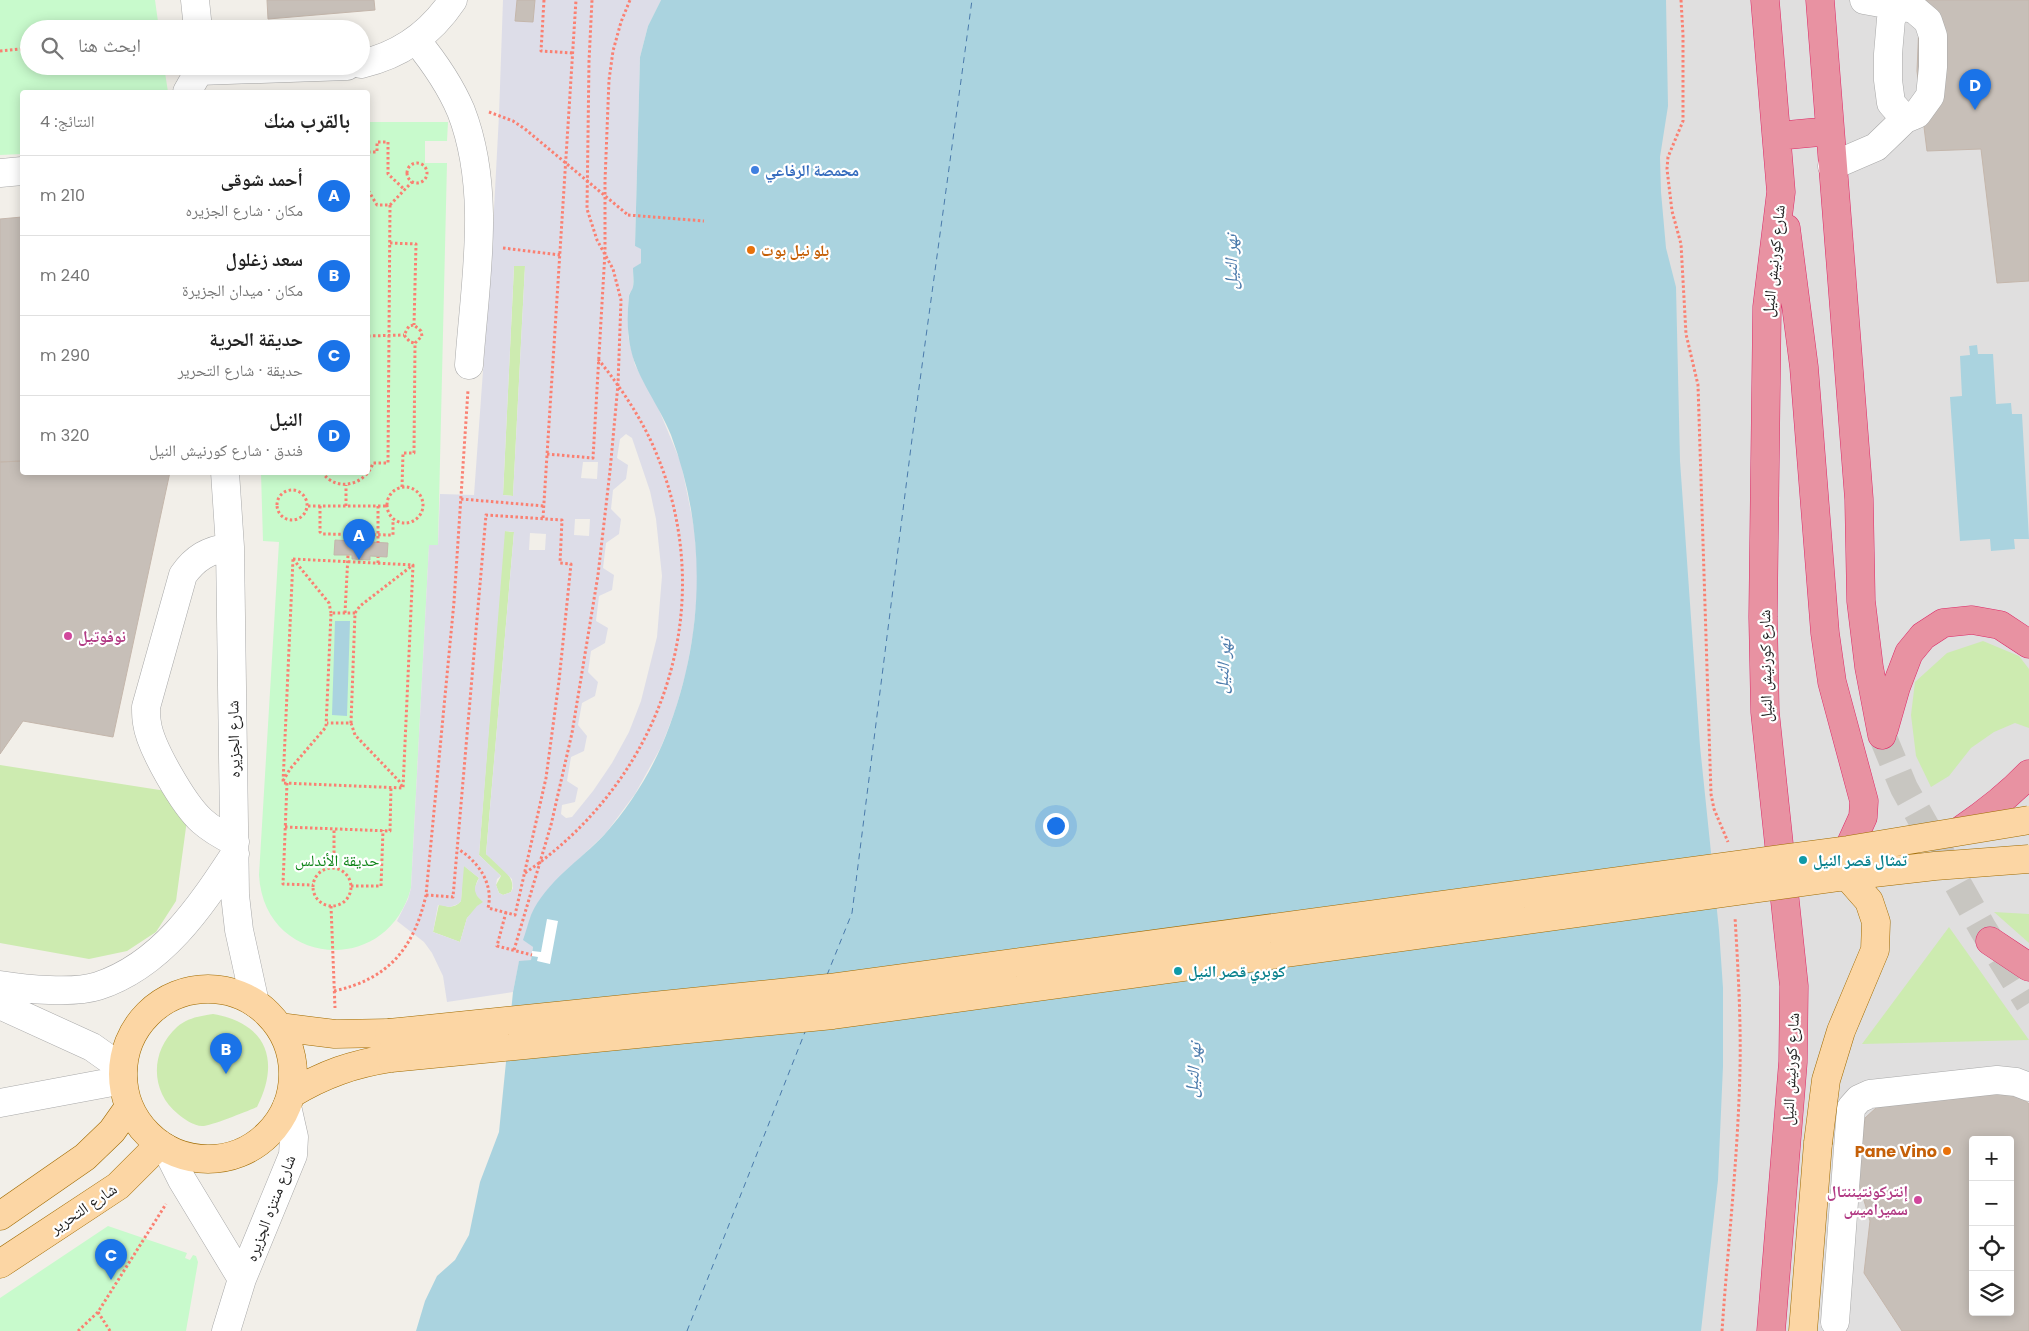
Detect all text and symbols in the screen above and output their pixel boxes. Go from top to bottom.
search box [20,20,370,75]
text: ابحث هنا [78,32,141,59]
icon: search [38,34,66,62]
pin: D [1959,69,1991,110]
text: بالقرب منك [264,106,350,135]
text: النتائج: 4 [40,110,95,133]
place label: محمصة الرفاعي [765,159,859,183]
marker: محمصة الرفاعي [749,164,761,176]
text: أحمد شوقى [220,166,303,193]
text: 210 m [40,184,85,207]
text: A [328,184,340,207]
text: مكان · شارع الجزيره [186,199,303,222]
street label: شارع كورنيش النيل [1756,204,1791,318]
water label: نهر النيل [1218,231,1243,289]
place label: بلو نيل بوت [761,239,829,262]
marker: بلو نيل بوت [745,244,757,256]
text: سعد زغلول [225,246,303,273]
text: 240 m [40,264,90,287]
text: B [329,264,339,287]
text: مكان · ميدان الجزيرة [182,279,303,302]
text: حديقة الحرية [209,326,303,353]
text: 290 m [40,344,90,367]
text: C [328,344,340,367]
text: حديقة · شارع التحرير [178,359,303,382]
text: النيل [269,406,303,433]
text: 320 m [40,424,89,447]
text: D [328,424,340,447]
text: فندق · شارع كورنيش النيل [149,439,303,462]
pin: A [343,519,375,560]
street label: شارع كورنيش النيل [1753,609,1778,723]
place label: نوفوتيل [78,625,126,648]
marker: نوفوتيل [62,630,74,642]
water label: نهر النيل [1208,634,1237,694]
street label: شارع الجزيره [221,700,246,778]
your location [1043,813,1069,839]
park label: حديقة الأندلس [295,849,379,872]
place label: تمثال قصر النيل [1813,849,1908,872]
marker: تمثال قصر النيل [1797,854,1809,866]
place label: كوبري قصر النيل [1188,960,1286,984]
marker: كوبري قصر النيل [1172,965,1184,977]
street label: شارع كورنيش النيل [1776,1012,1805,1126]
pin: B [210,1033,242,1074]
water label: نهر النيل [1178,1038,1207,1098]
map controls [1969,1136,2014,1316]
button: + [1969,1136,2014,1181]
place label: Pane Vino [1855,1140,1937,1163]
marker: Pane Vino [1941,1145,1953,1157]
street label: شارع منتزه الجزيره [240,1152,301,1265]
street label: شارع التحرير [44,1177,122,1240]
place label: إنتركونتيننتال سميراميس [1827,1180,1908,1221]
button: − [1969,1181,2014,1226]
marker: إنتركونتيننتال سميراميس [1912,1194,1924,1206]
button: locate [1969,1226,2014,1271]
pin: C [95,1239,127,1280]
button: layers [1969,1271,2014,1316]

